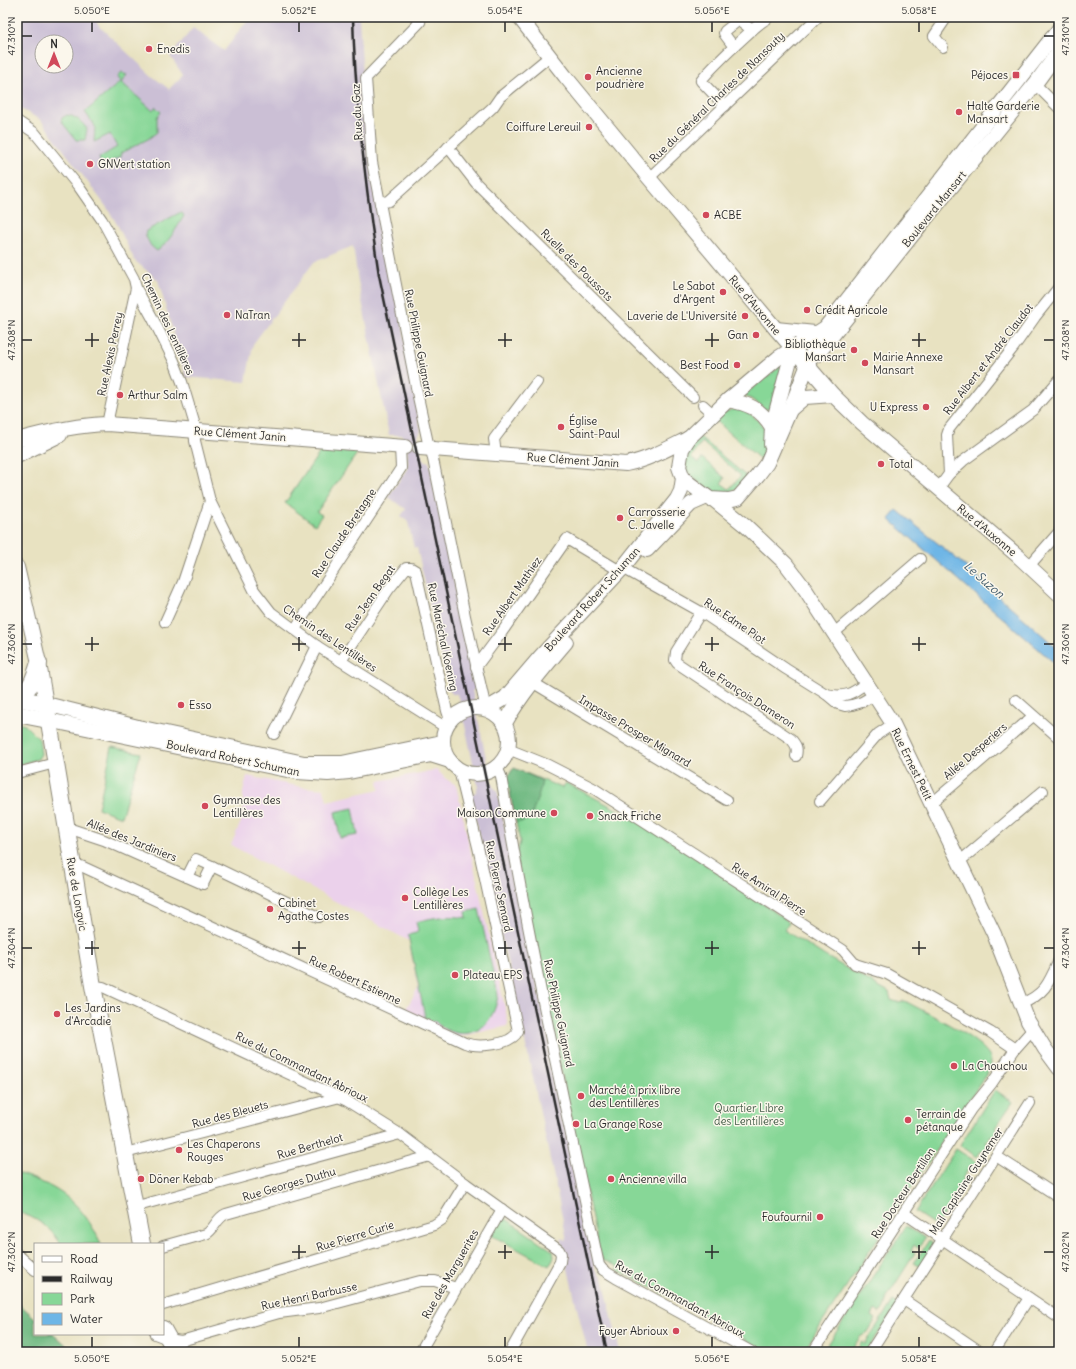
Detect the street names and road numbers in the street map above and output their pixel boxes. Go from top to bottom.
street label: Rue du Général Charles de Nansouty [647,29,787,165]
street label: Rue du Gaz [349,83,365,141]
street label: Boulevard Mansart [899,168,969,250]
street label: Ruelle des Poussots [538,226,616,304]
street label: Chemin des Lentillères [138,271,198,377]
street label: Rue d'Auxonne [726,272,784,338]
street label: Rue Philippe Guignard [402,288,436,399]
street label: Rue Albert et André Claudot [940,300,1036,418]
street label: Rue Alexis Perrey [94,311,126,397]
street label: Rue Clément Janin [193,424,287,444]
street label: Rue Clément Janin [526,450,620,470]
street label: Rue Claude Bretagne [309,486,379,580]
street label: Rue d'Auxonne [954,501,1020,559]
street label: Boulevard Robert Schuman [541,544,643,654]
street label: Rue Albert Mathiez [480,554,544,638]
street label: Rue Jean Begat [342,562,398,634]
street label: Rue Maréchal Koening [425,582,461,692]
street label: Rue Edme Piot [701,595,769,647]
street label: Chemin des Lentillères [280,601,380,675]
street label: Rue François Dameron [696,658,798,732]
street label: Impasse Prosper Mignard [577,692,694,770]
street label: Allée Desperiers [940,720,1010,782]
street label: Rue Ernest Petit [889,726,936,803]
street label: Boulevard Robert Schuman [165,737,301,779]
street label: Allée des Jardiniers [85,816,179,864]
street label: Rue Pierre Semard [482,839,516,933]
street label: Rue de Longvic [64,856,90,932]
street label: Rue Amiral Pierre [729,860,809,918]
street label: Rue Robert Estienne [307,953,403,1008]
street label: Rue Philippe Guignard [541,958,577,1069]
street label: Rue du Commandant Abrioux [233,1029,371,1106]
street label: Rue des Bleuets [190,1097,270,1131]
street label: Mail Capitaine Guynemer [926,1124,1006,1237]
street label: Rue Berthelot [276,1130,345,1162]
street label: Rue Docteur Bertillon [868,1145,938,1241]
street label: Rue Georges Duthu [241,1164,338,1204]
street label: Rue Pierre Curie [314,1218,396,1254]
street label: Rue des Marguerites [419,1227,481,1321]
street label: Rue du Commandant Abrioux [613,1257,748,1341]
street label: Rue Henri Barbusse [260,1279,358,1313]

